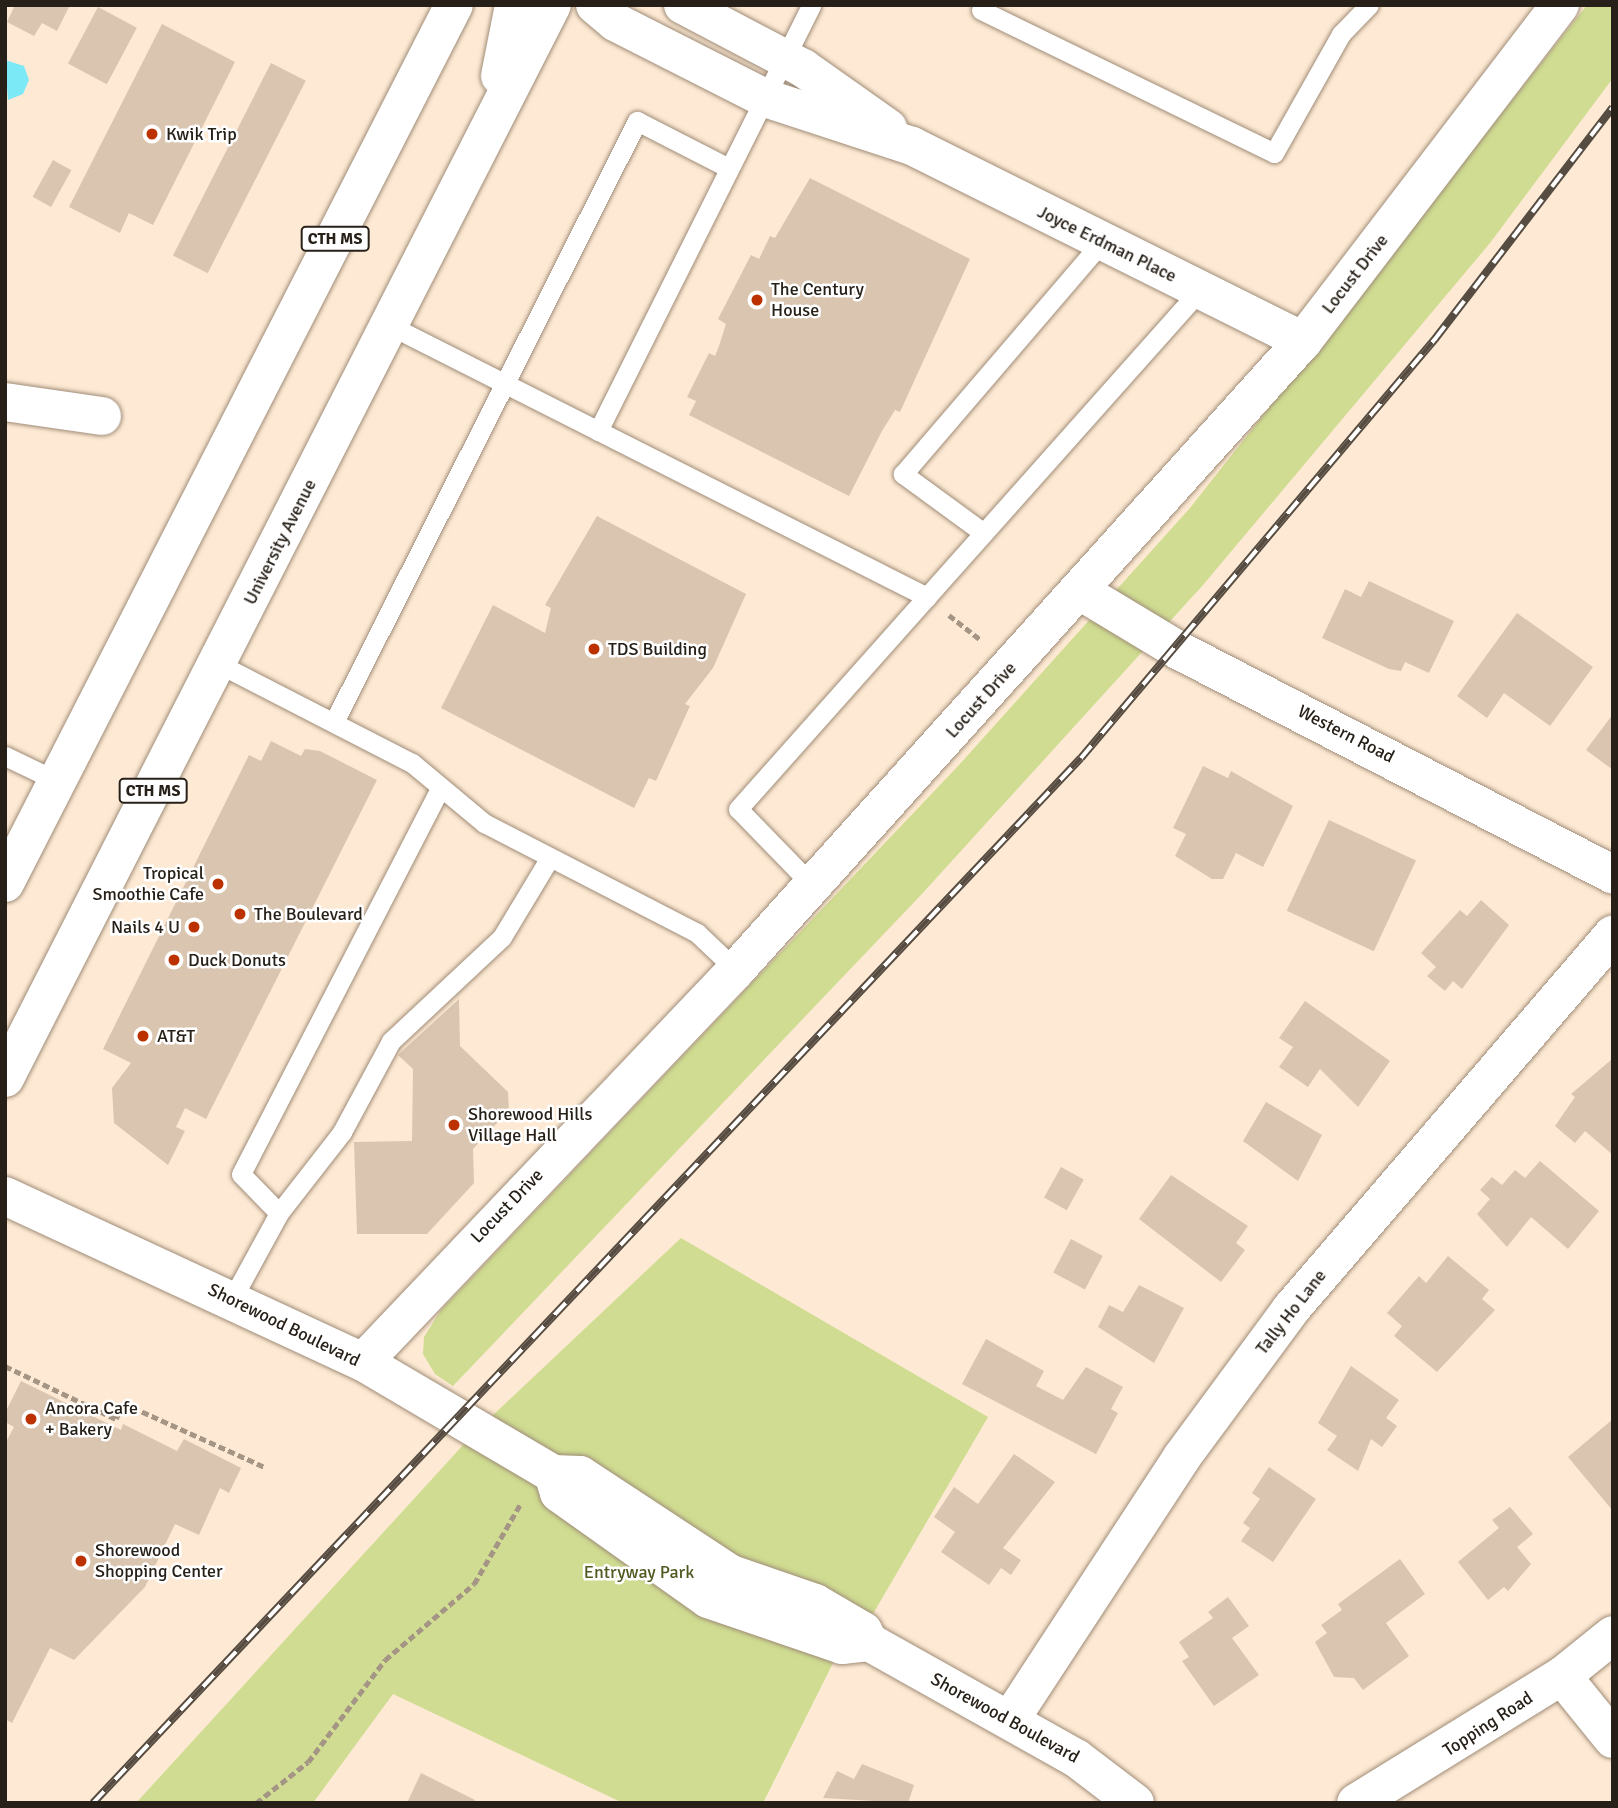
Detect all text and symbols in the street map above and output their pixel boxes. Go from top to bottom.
place label: Kwik Trip [166,123,237,145]
marker: Kwik Trip [144,126,160,142]
street label: Joyce Erdman Place [1034,201,1180,287]
road number: CTH MS [300,227,370,252]
street label: Locust Drive [1317,230,1393,318]
place label: The Century House [771,279,864,322]
marker: The Century House [749,292,765,308]
street label: University Avenue [239,476,321,608]
place label: TDS Building [608,638,707,660]
marker: TDS Building [586,641,602,657]
street label: Locust Drive [941,657,1021,743]
street label: Western Road [1294,700,1398,768]
road number: CTH MS [118,778,188,804]
place label: Tropical Smoothie Cafe [92,863,204,906]
marker: Tropical Smoothie Cafe [210,876,226,892]
place label: The Boulevard [254,903,363,925]
marker: The Boulevard [232,906,248,922]
place label: Nails 4 U [111,916,180,938]
marker: Nails 4 U [186,919,202,935]
place label: Duck Donuts [188,949,286,971]
marker: Duck Donuts [166,952,182,968]
place label: AT&T [157,1025,195,1047]
marker: AT&T [135,1028,151,1044]
place label: Shorewood Hills Village Hall [468,1104,592,1146]
marker: Shorewood Hills Village Hall [446,1117,462,1133]
street label: Locust Drive [466,1164,548,1248]
street label: Tally Ho Lane [1251,1265,1331,1359]
street label: Shorewood Boulevard [204,1279,364,1371]
place label: Ancora Cafe + Bakery [45,1398,138,1440]
marker: Ancora Cafe + Bakery [23,1411,39,1427]
place label: Shorewood Shopping Center [95,1540,223,1582]
marker: Shorewood Shopping Center [73,1553,89,1569]
park label: Entryway Park [584,1561,694,1583]
street label: Shorewood Boulevard [927,1668,1083,1768]
street label: Topping Road [1439,1687,1537,1761]

